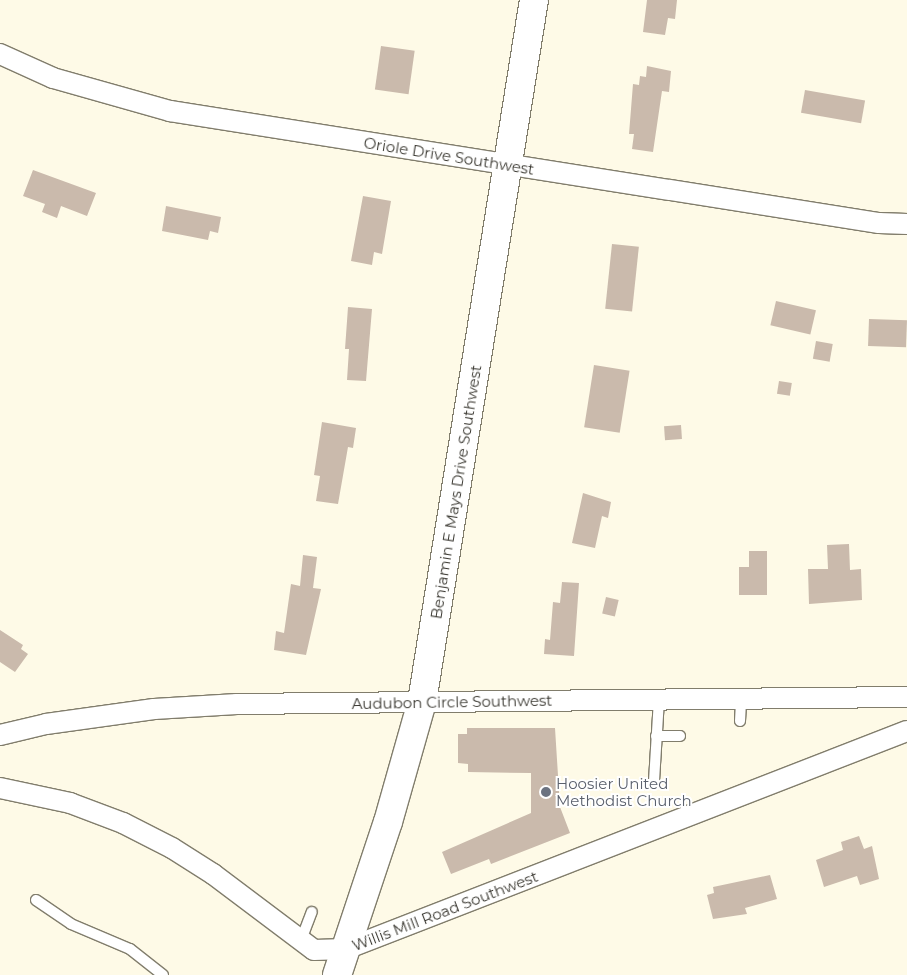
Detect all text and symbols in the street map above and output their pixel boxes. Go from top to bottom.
street label: Oriole Drive Southwest [362,134,536,178]
street label: Benjamin E Mays Drive Southwest [427,364,485,620]
street label: Audubon Circle Southwest [352,691,552,713]
place label: Hoosier United Methodist Church [556,774,692,809]
marker: Hoosier United Methodist Church [540,786,552,798]
street label: Willis Mill Road Southwest [350,867,540,955]

